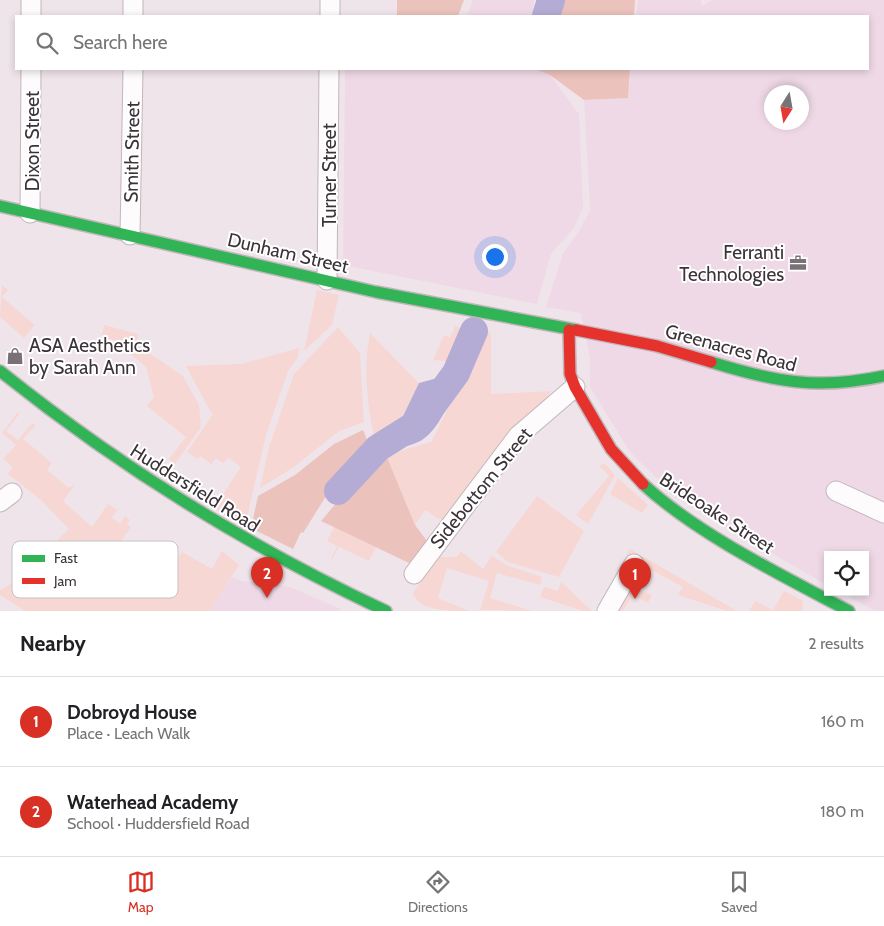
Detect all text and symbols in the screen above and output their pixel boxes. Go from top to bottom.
search box [15,15,869,70]
icon: search [33,29,61,57]
text: Search here [73,31,167,54]
north arrow [764,85,809,130]
street label: Dixon Street [21,90,44,191]
street label: Smith Street [120,100,144,203]
street label: Turner Street [318,122,341,227]
street label: Dunham Street [225,228,351,278]
place label: Ferranti Technologies [679,241,784,286]
your location [482,244,508,270]
office icon: Ferranti Technologies [788,253,808,273]
street label: Greenacres Road [663,319,799,377]
place label: ASA Aesthetics by Sarah Ann [29,334,150,379]
shop icon: ASA Aesthetics by Sarah Ann [5,346,25,366]
street label: Sidebottom Street [425,422,537,553]
street label: Huddersfield Road [126,439,264,537]
street label: Brideoake Street [655,467,779,559]
legend [12,541,178,598]
text: Fast [54,549,78,567]
map controls [824,551,869,596]
button: locate [824,551,869,596]
pin: 2 [251,557,283,598]
pin: 1 [619,558,651,599]
text: Jam [53,572,76,590]
text: Nearby [20,631,86,656]
text: 2 results [808,634,864,653]
text: Dobroyd House [67,701,197,724]
text: 1 [33,712,39,731]
text: 160 m [821,712,864,731]
text: Place · Leach Walk [67,724,190,743]
text: Waterhead Academy [67,791,238,814]
text: 2 [32,802,40,821]
text: 180 m [820,802,864,821]
text: School · Huddersfield Road [67,814,250,833]
tab: Map [127,868,155,916]
tab: Directions [408,868,468,916]
tab: Saved [721,868,757,916]

